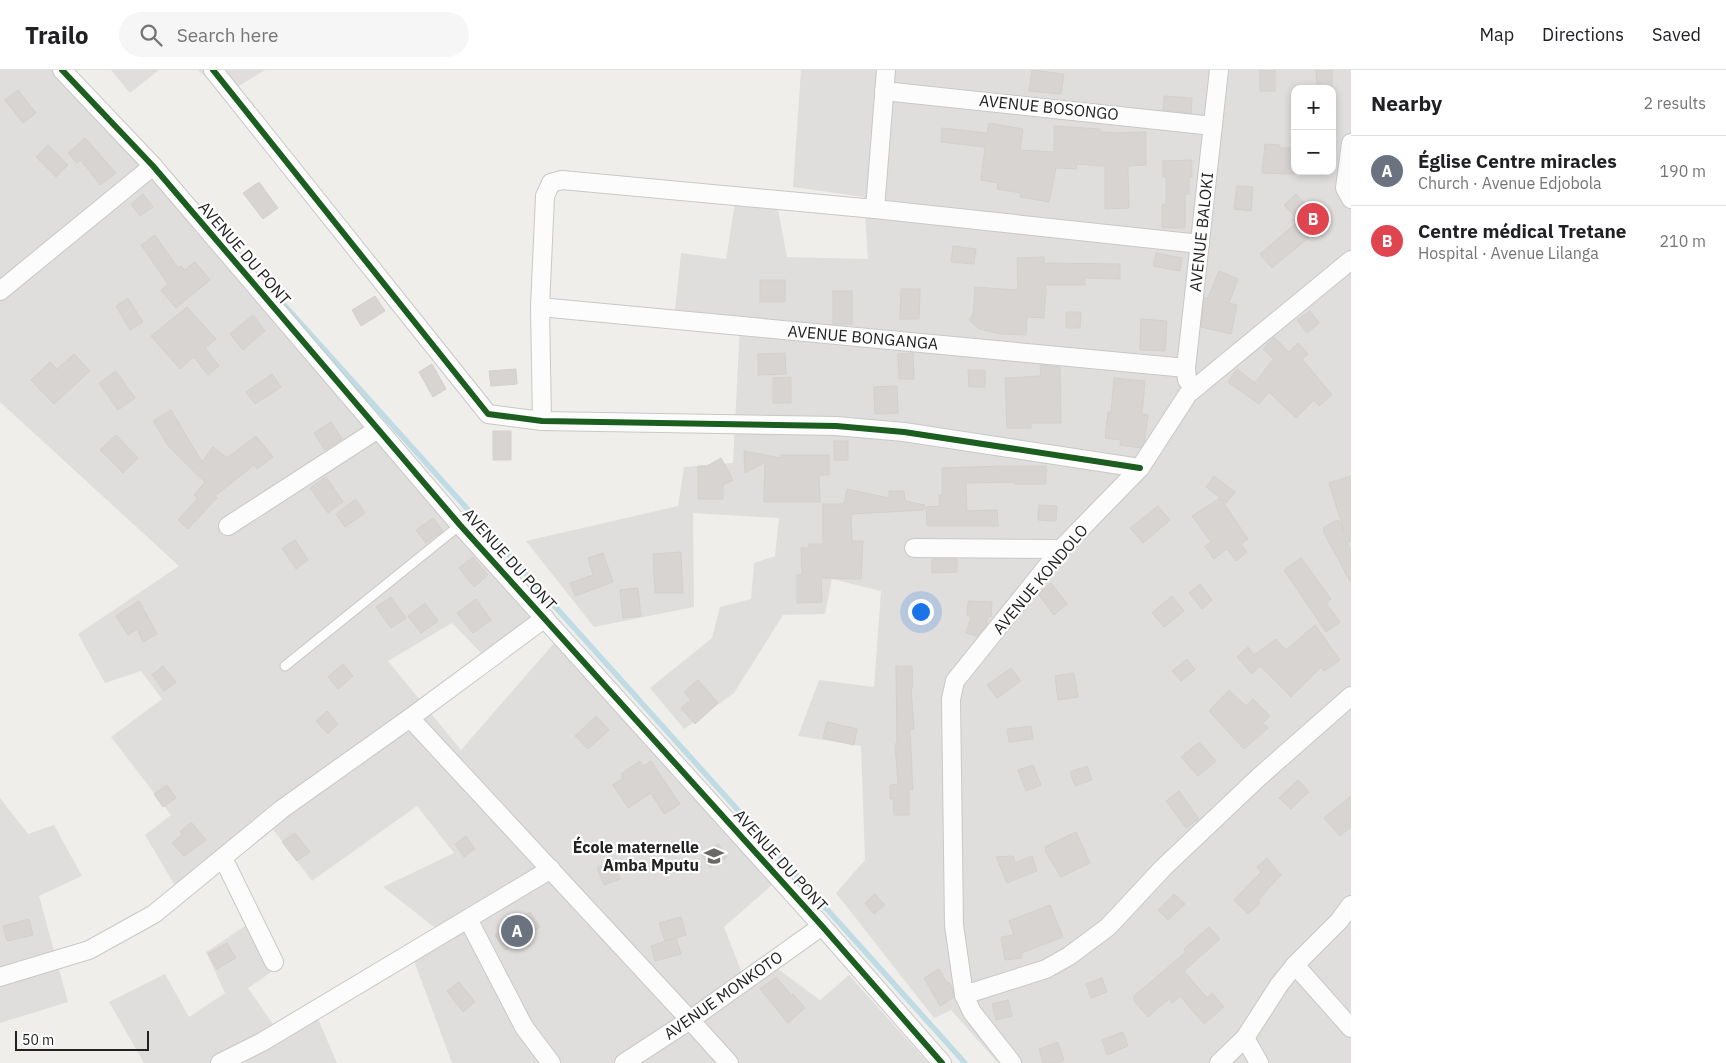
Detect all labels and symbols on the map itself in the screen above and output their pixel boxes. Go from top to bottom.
street label: AVENUE BOSONGO [978,90,1120,124]
street label: AVENUE BALOKI [1185,171,1217,293]
street label: AVENUE DU PONT [195,197,295,309]
pin: B [1297,200,1329,238]
street label: AVENUE BONGANGA [787,320,939,354]
street label: AVENUE DU PONT [459,504,561,614]
street label: AVENUE KONDOLO [988,520,1092,638]
your location [908,599,934,625]
street label: AVENUE DU PONT [730,805,832,915]
place label: École maternelle Amba Mputu [573,836,699,875]
school or university icon: École maternelle Amba Mputu [703,845,725,867]
pin: A [501,912,533,950]
street label: AVENUE MONKOTO [660,947,786,1043]
scale bar [15,1028,149,1051]

